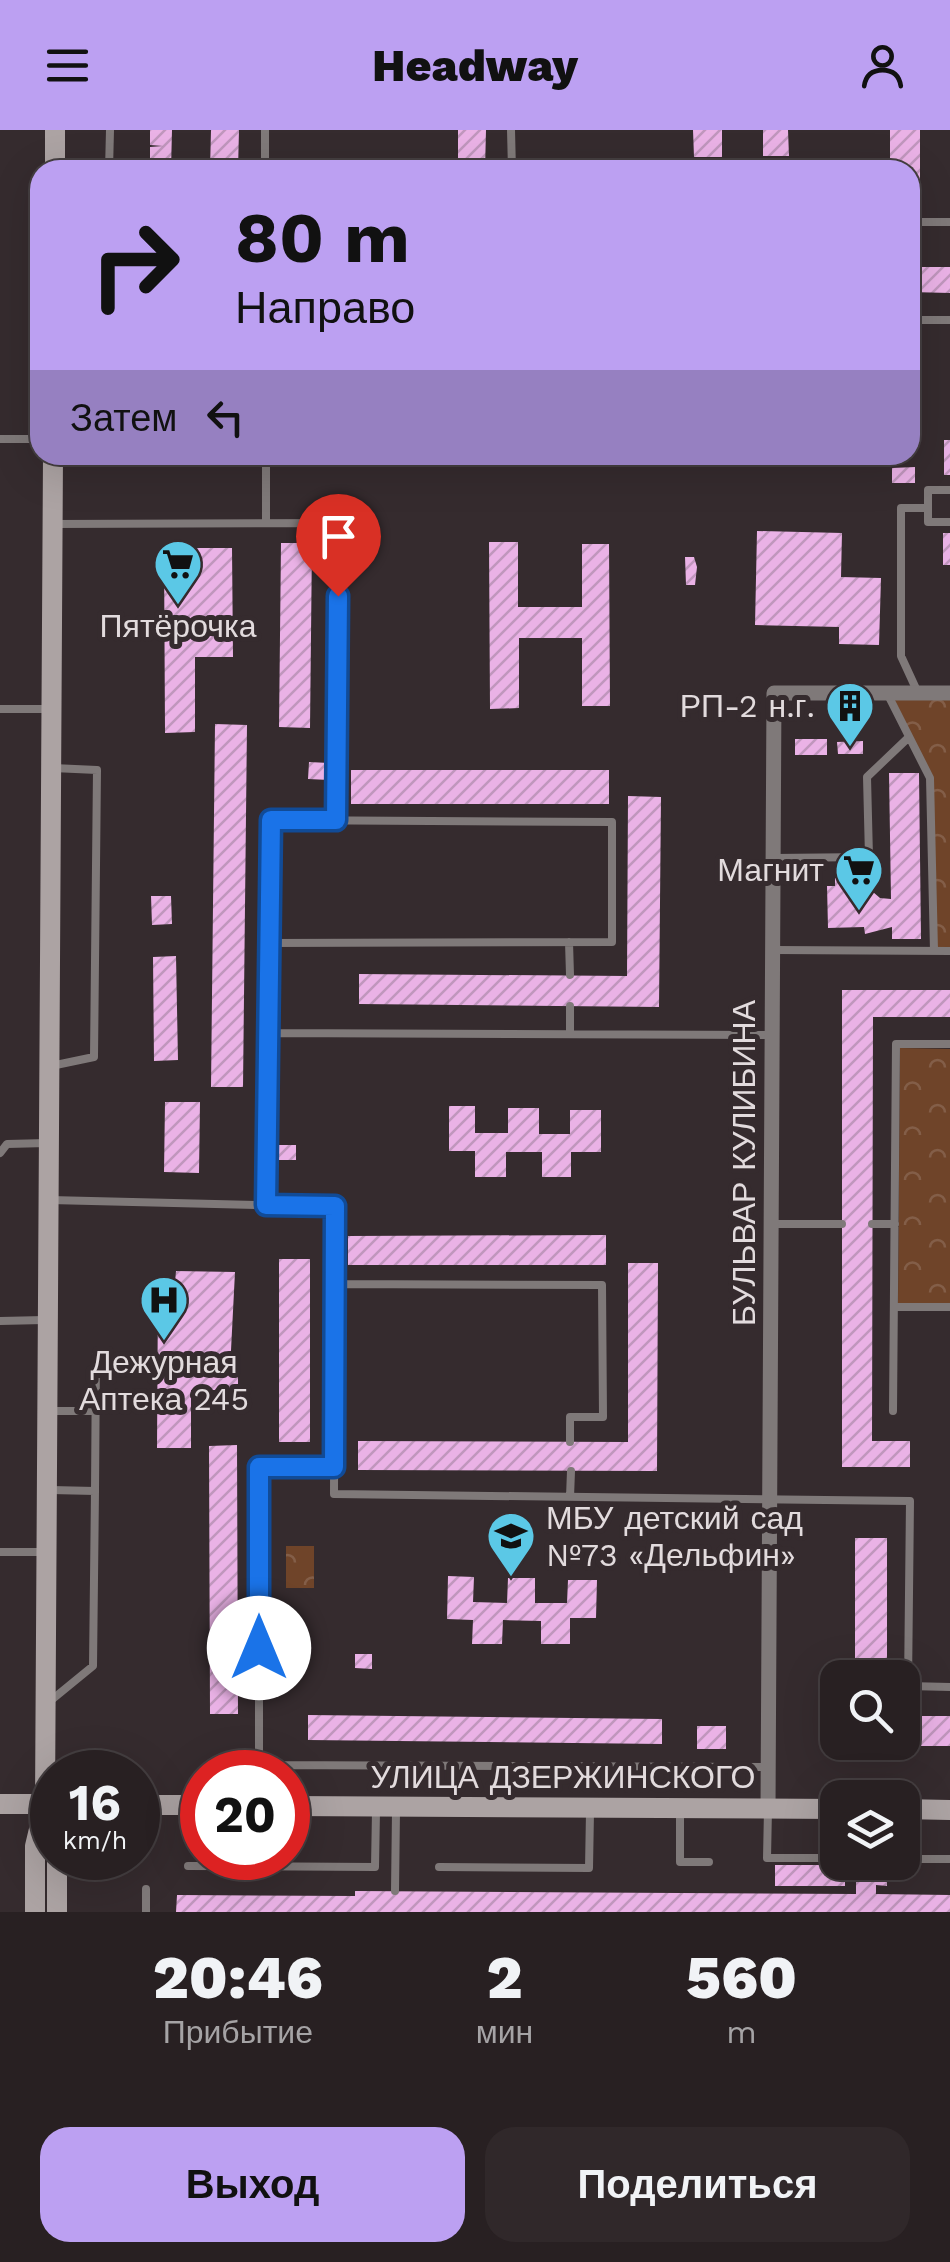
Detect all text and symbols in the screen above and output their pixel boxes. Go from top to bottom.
icon: menu [40,38,95,93]
icon: person [855,38,910,93]
text: Headway [372,39,578,92]
text: 80 m [235,197,410,279]
icon: right [70,200,200,330]
text: Направо [235,281,415,334]
icon: left [198,390,253,445]
text: Затем [70,396,178,440]
pin [296,494,381,597]
icon: arrive [311,509,366,564]
supermarket icon: Пятёрочка [152,538,204,606]
place label: Пятёрочка [100,607,257,645]
building icon: РП-2 н.г. [824,680,876,748]
place label: РП-2 н.г. [680,687,815,725]
supermarket icon: Магнит [833,844,885,912]
place label: Магнит [717,851,824,889]
street label: БУЛЬВАР КУЛИБИНА [725,999,763,1326]
hospital icon: Дежурная Аптека 245 [138,1274,190,1342]
place label: Дежурная Аптека 245 [79,1343,249,1418]
place label: МБУ детский сад №73 «Дельфин» [546,1499,803,1574]
school or university icon: МБУ детский сад №73 «Дельфин» [485,1510,537,1578]
position arrow [207,1596,311,1700]
map controls [820,1660,920,1880]
button: search [820,1660,920,1760]
speed limit sign: 20 [180,1750,310,1880]
street label: УЛИЦА ДЗЕРЖИНСКОГО [371,1758,755,1796]
text: 16 [69,1773,121,1832]
button: layers [820,1780,920,1880]
text: km/h [63,1826,127,1855]
text: 20:46 [153,1942,323,2013]
text: 2 [486,1942,522,2013]
text: 560 [686,1942,797,2013]
text: Прибытие [163,2013,313,2051]
text: мин [476,2013,533,2051]
text: m [726,2013,757,2051]
button: Выход [40,2127,465,2242]
button: Поделиться [485,2127,910,2242]

